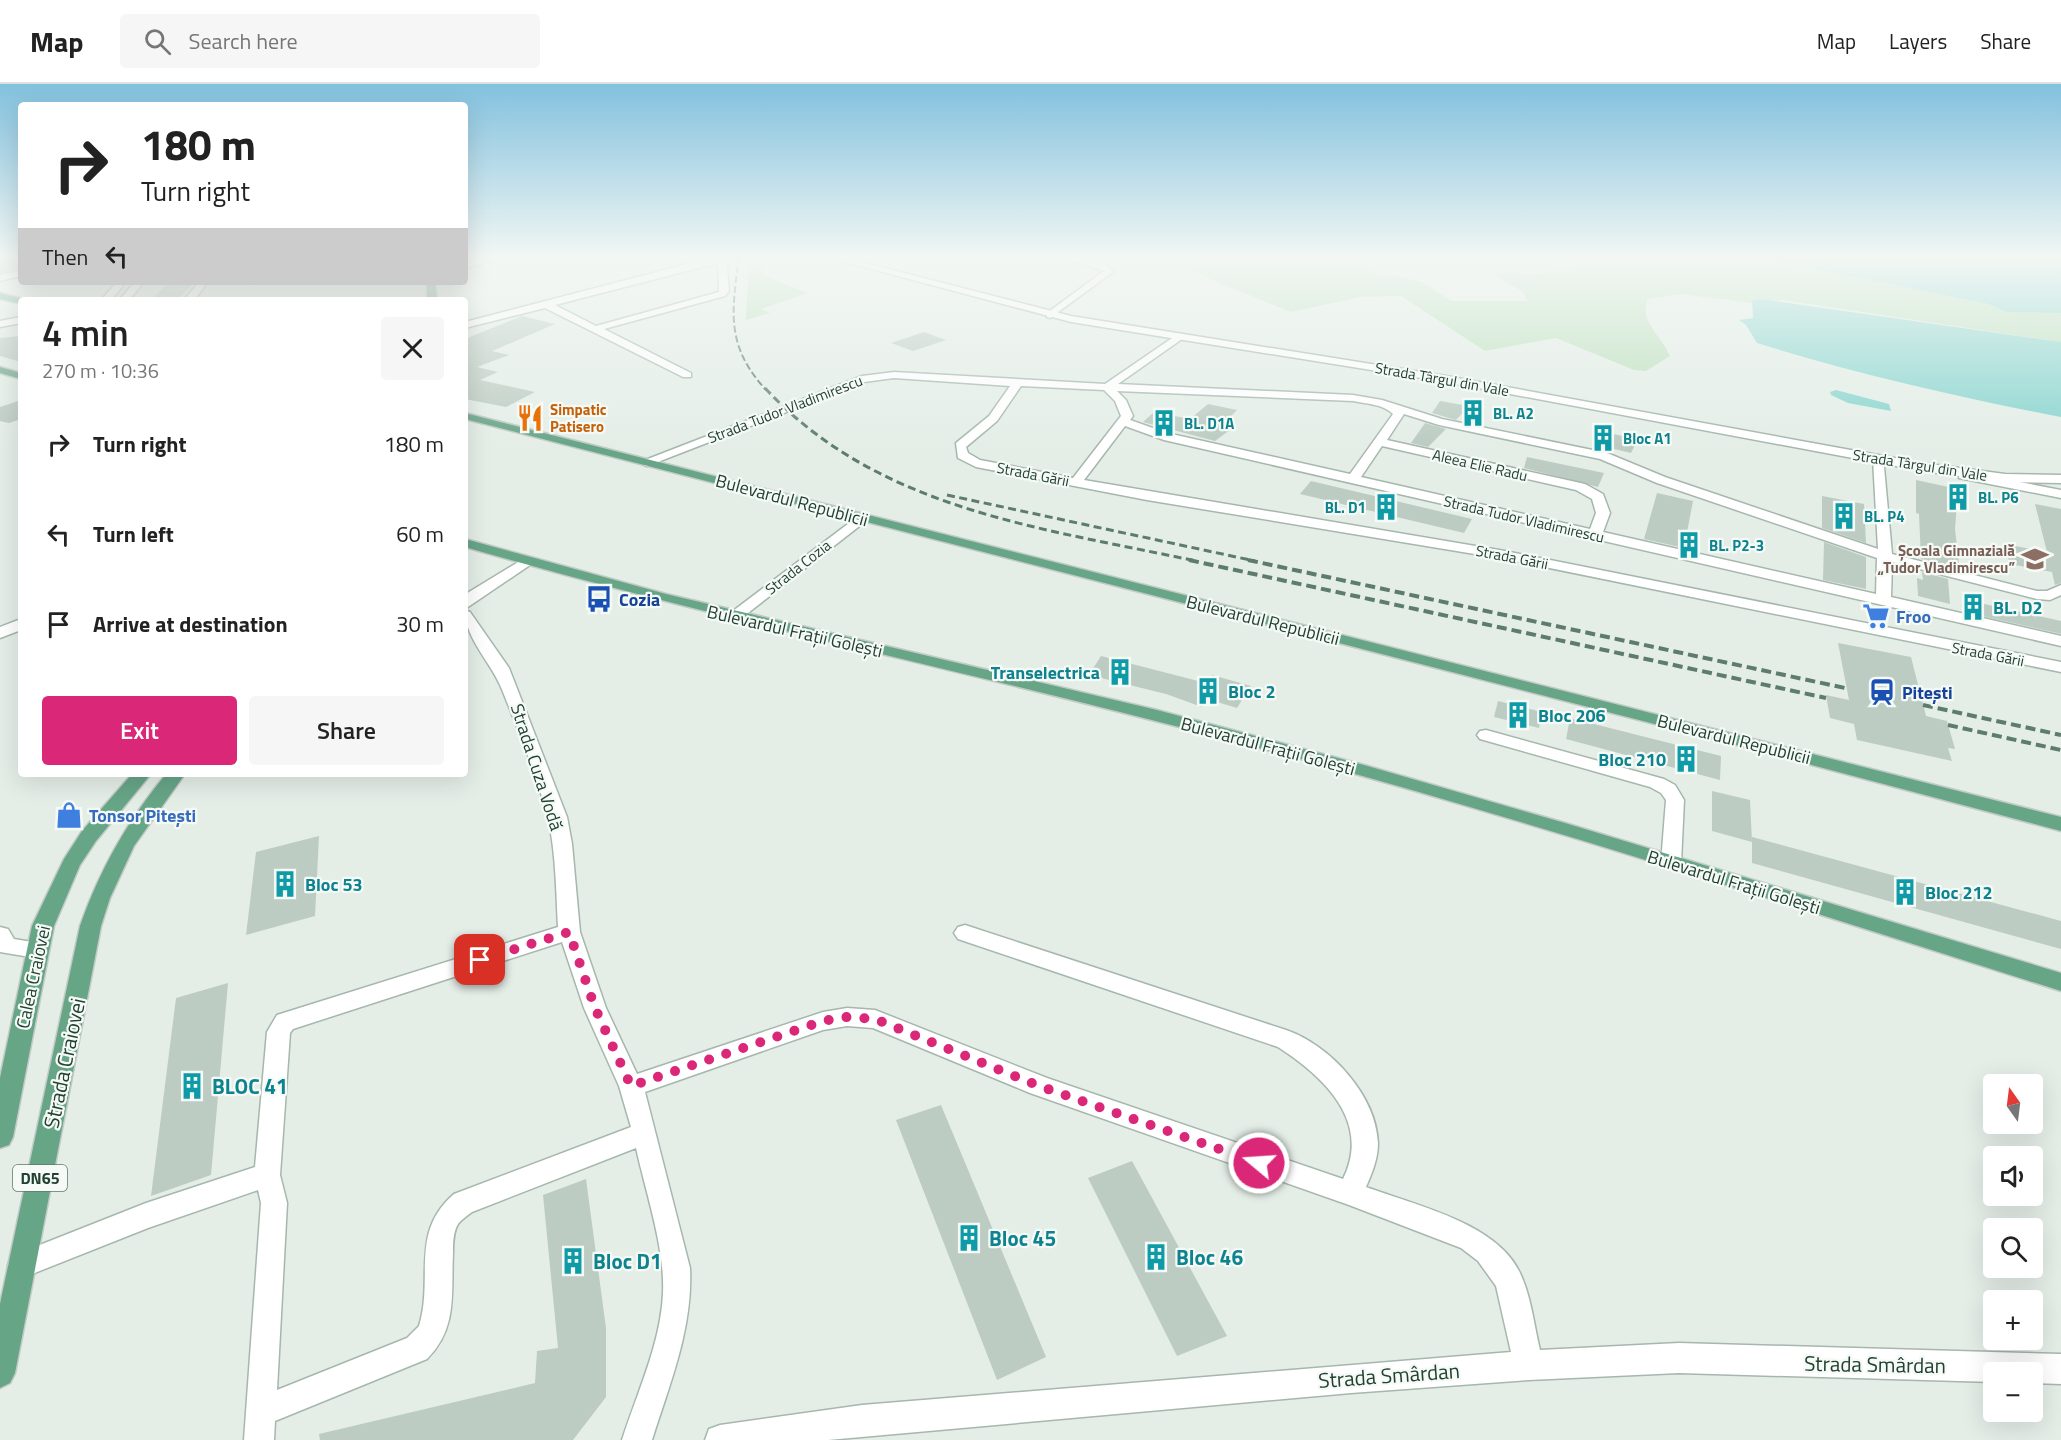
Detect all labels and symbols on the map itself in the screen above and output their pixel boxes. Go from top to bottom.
street label: Strada Târgul din Vale [1373,356,1511,402]
street label: Strada Tudor Vladimirescu [704,369,866,449]
place label: Simpatic Patisero [550,398,607,438]
building icon: BL. A2 [1458,398,1488,428]
place label: BL. A2 [1493,402,1534,425]
restaurant icon: Simpatic Patisero [515,403,545,433]
building icon: BL. D1A [1149,408,1179,438]
place label: BL. D1A [1184,412,1234,435]
building icon: Bloc A1 [1588,423,1618,453]
place label: Bloc A1 [1623,427,1672,450]
street label: Aleea Elie Radu [1430,443,1530,487]
street label: Strada Târgul din Vale [1851,443,1989,487]
street label: Strada Gării [995,456,1071,492]
street label: Bulevardul Republicii [713,467,871,533]
building icon: BL. P6 [1943,482,1973,512]
place label: BL. P6 [1978,486,2019,509]
street label: Strada Tudor Vladimirescu [1441,489,1607,549]
building icon: BL. D1 [1371,492,1401,522]
place label: BL. D1 [1325,496,1366,519]
building icon: BL. P4 [1829,501,1859,531]
place label: BL. P4 [1864,505,1905,528]
building icon: BL. P2-3 [1674,530,1704,560]
street label: Strada Cozia [760,534,836,600]
place label: BL. P2-3 [1709,534,1764,557]
street label: Strada Gării [1474,539,1550,575]
place label: Școala Gimnazială „Tudor Vladimirescu” [1877,539,2015,579]
school or university icon: Școala Gimnazială „Tudor Vladimirescu” [2020,544,2050,574]
bus stop icon: Cozia [584,584,614,614]
place label: Cozia [619,586,660,613]
street label: Bulevardul Republicii [1184,588,1342,652]
building icon: BL. D2 [1958,592,1988,622]
place label: BL. D2 [1993,594,2043,621]
street label: Bulevardul Frații Golești [705,598,885,664]
supermarket icon: Froo [1861,601,1891,631]
place label: Froo [1896,603,1931,630]
street label: Strada Gării [1950,636,2026,672]
building icon: Transelectrica [1105,657,1135,687]
place label: Transelectrica [991,659,1100,686]
building icon: Bloc 2 [1193,676,1223,706]
station icon: Pitești [1867,677,1897,707]
place label: Bloc 2 [1228,678,1275,705]
place label: Pitești [1902,679,1953,706]
street label: Strada Cuza Vodă [504,700,570,834]
building icon: Bloc 206 [1503,700,1533,730]
place label: Bloc 206 [1538,702,1606,729]
street label: Bulevardul Republicii [1655,707,1813,771]
street label: Bulevardul Frații Golești [1178,710,1358,782]
building icon: Bloc 210 [1671,744,1701,774]
place label: Bloc 210 [1598,746,1666,773]
shop icon: Tonsor Pitești [54,800,84,830]
place label: Tonsor Pitești [89,802,196,829]
street label: Bulevardul Frații Golești [1644,843,1824,921]
building icon: Bloc 53 [270,869,300,899]
place label: Bloc 53 [305,871,363,898]
building icon: Bloc 212 [1890,877,1920,907]
place label: Bloc 212 [1925,879,1993,906]
street label: Calea Craiovei [9,923,57,1031]
pin [454,934,505,985]
street label: Strada Craiovei [35,995,93,1131]
place label: BLOC 41 [212,1070,288,1102]
building icon: BLOC 41 [177,1071,207,1101]
north arrow [1983,1074,2043,1134]
position arrow [1227,1131,1291,1195]
road number: DN65 [13,1165,67,1191]
place label: Bloc 45 [989,1222,1056,1254]
building icon: Bloc 45 [954,1223,984,1253]
place label: Bloc 46 [1176,1241,1243,1273]
building icon: Bloc 46 [1141,1242,1171,1272]
place label: Bloc D1 [593,1245,662,1277]
building icon: Bloc D1 [558,1246,588,1276]
street label: Strada Smârdan [1804,1347,1946,1381]
street label: Strada Smârdan [1317,1354,1461,1396]

